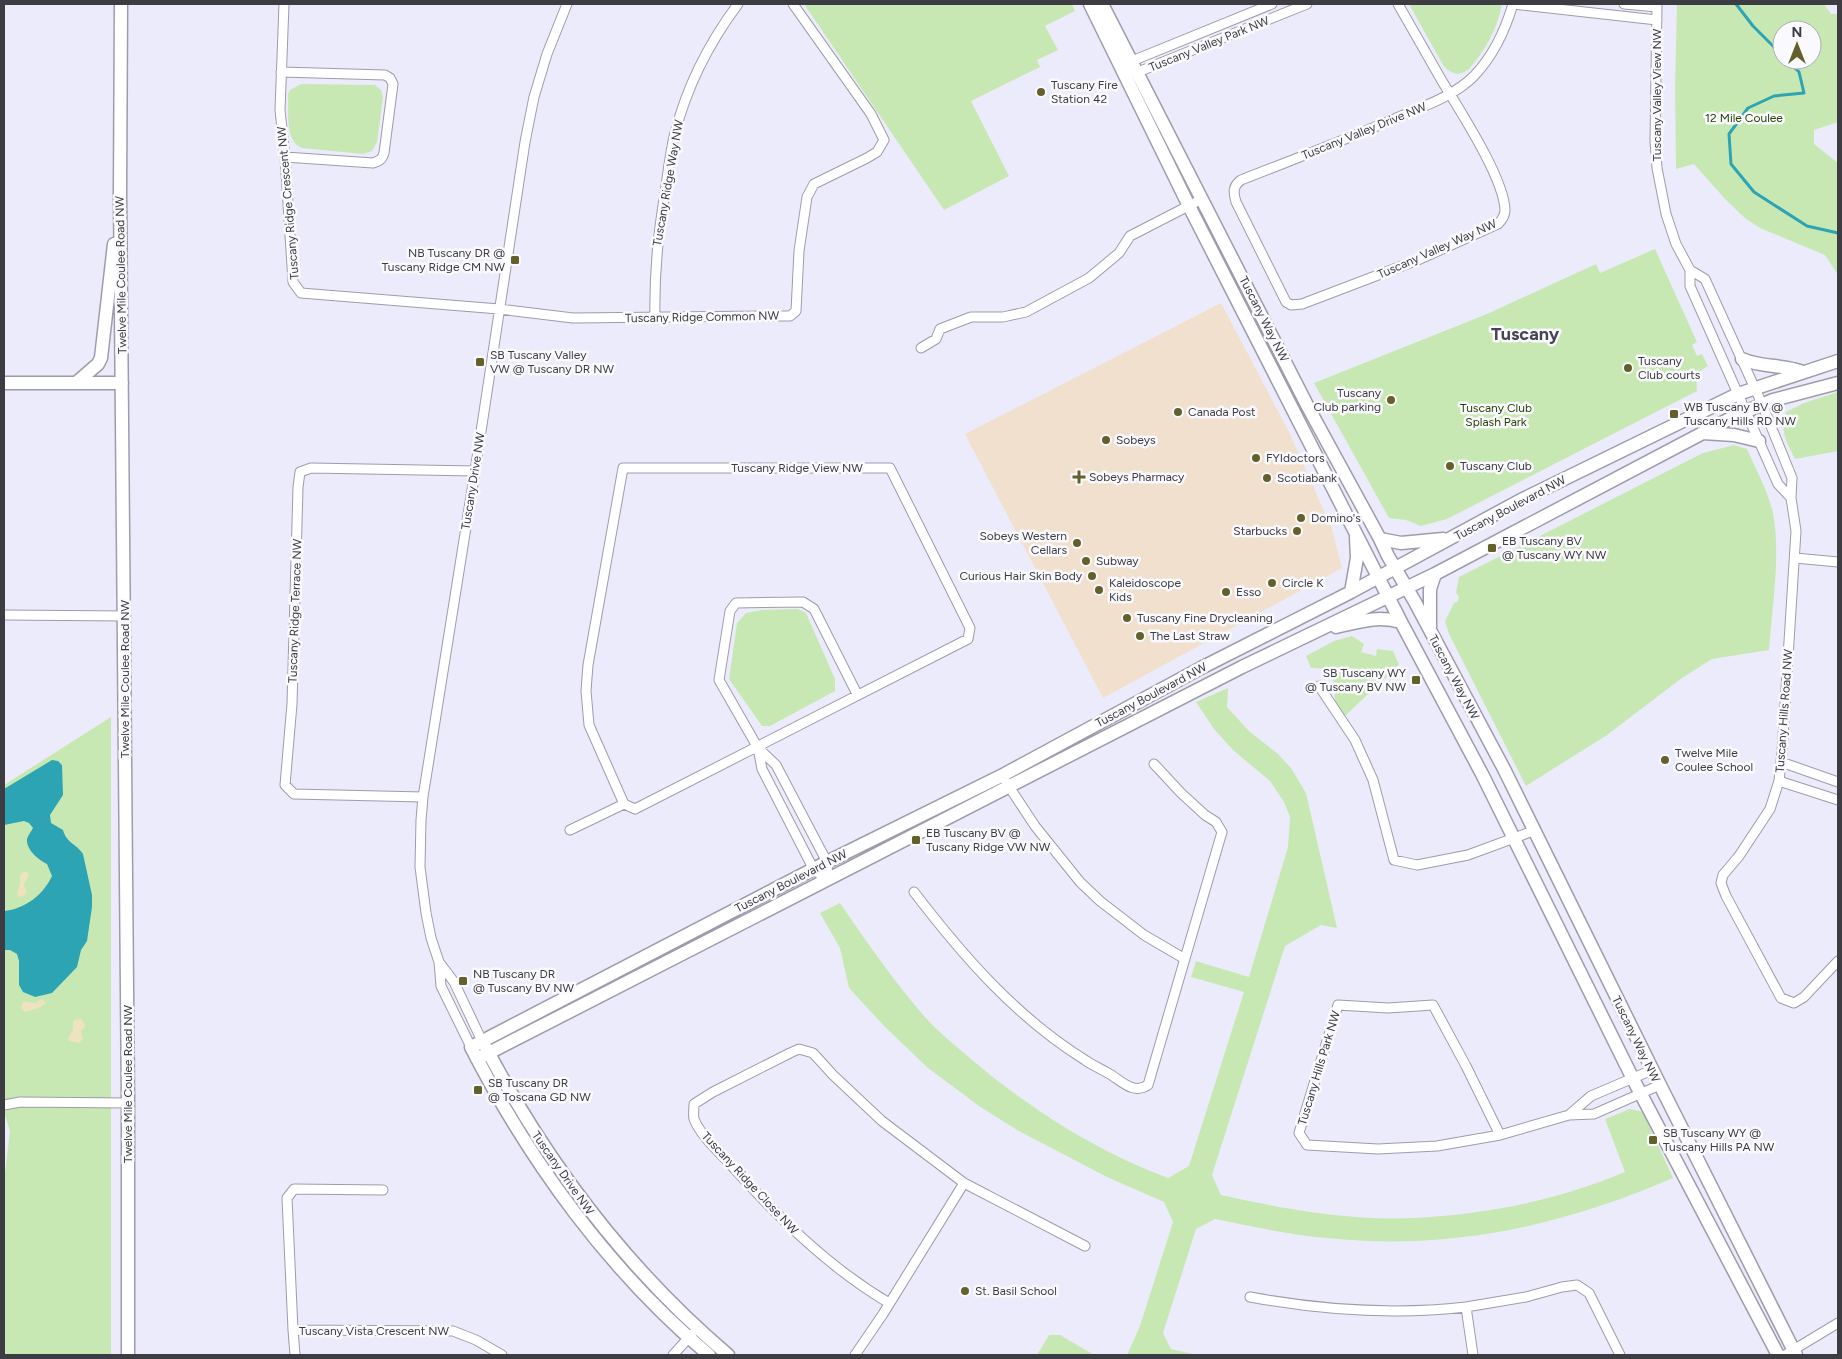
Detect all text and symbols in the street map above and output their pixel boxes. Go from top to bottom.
street label: Tuscany Valley Park NW [1147,13,1272,75]
north arrow [1772,20,1822,70]
text: N [1792,24,1802,41]
street label: Tuscany Valley View NW [1650,28,1664,161]
place label: Tuscany Fire Station 42 [1051,78,1118,106]
marker: Tuscany Fire Station 42 [1035,86,1047,98]
street label: Tuscany Valley Drive NW [1300,99,1429,162]
park label: 12 Mile Coulee [1705,111,1783,125]
street label: Tuscany Ridge Way NW [650,118,686,247]
street label: Tuscany Ridge Crescent NW [274,125,302,280]
street label: Twelve Mile Coulee Road NW [113,195,129,354]
street label: Tuscany Valley Way NW [1375,216,1499,282]
place label: NB Tuscany DR @ Tuscany Ridge CM NW [382,246,505,274]
marker: NB Tuscany DR @ Tuscany Ridge CM NW [509,254,521,266]
street label: Tuscany Way NW [1236,274,1292,364]
street label: Tuscany Ridge Common NW [625,309,780,325]
district label: Tuscany [1491,323,1560,345]
place label: SB Tuscany Valley VW @ Tuscany DR NW [490,348,614,376]
place label: Tuscany Club courts [1638,354,1701,382]
marker: SB Tuscany Valley VW @ Tuscany DR NW [474,356,486,368]
marker: Tuscany Club courts [1622,362,1634,374]
place label: Tuscany Club parking [1313,386,1382,414]
marker: Tuscany Club parking [1385,394,1397,406]
place label: WB Tuscany BV @ Tuscany Hills RD NW [1684,400,1796,428]
park label: Tuscany Club Splash Park [1460,401,1532,429]
place label: Canada Post [1188,405,1256,419]
marker: Canada Post [1172,406,1184,418]
marker: WB Tuscany BV @ Tuscany Hills RD NW [1668,408,1680,420]
street label: Tuscany Drive NW [458,431,488,531]
place label: Sobeys [1116,433,1156,447]
marker: Sobeys [1100,434,1112,446]
place label: FYIdoctors [1266,451,1325,465]
marker: FYIdoctors [1250,452,1262,464]
place label: Tuscany Club [1460,459,1532,473]
marker: Tuscany Club [1444,460,1456,472]
street label: Tuscany Ridge View NW [731,461,863,475]
place label: Sobeys Pharmacy [1089,470,1185,484]
marker: Sobeys Pharmacy [1073,471,1085,483]
place label: Scotiabank [1277,471,1337,485]
marker: Scotiabank [1261,472,1273,484]
street label: Tuscany Boulevard NW [1452,473,1568,543]
place label: Domino's [1311,511,1361,525]
marker: Domino's [1295,512,1307,524]
place label: Starbucks [1233,524,1287,538]
marker: Starbucks [1291,525,1303,537]
place label: Sobeys Western Cellars [979,529,1067,557]
place label: EB Tuscany BV @ Tuscany WY NW [1502,534,1607,562]
marker: Sobeys Western Cellars [1071,537,1083,549]
street label: Tuscany Ridge Terrace NW [285,538,305,683]
marker: EB Tuscany BV @ Tuscany WY NW [1486,542,1498,554]
place label: Subway [1096,554,1139,568]
marker: Subway [1080,555,1092,567]
place label: Curious Hair Skin Body [959,569,1083,583]
marker: Curious Hair Skin Body [1086,570,1098,582]
place label: Kaleidoscope Kids [1109,576,1181,604]
place label: Circle K [1282,576,1324,590]
marker: Circle K [1266,577,1278,589]
marker: Kaleidoscope Kids [1093,584,1105,596]
place label: Esso [1236,585,1261,599]
marker: Esso [1220,586,1232,598]
street label: Twelve Mile Coulee Road NW [118,599,132,758]
place label: Tuscany Fine Drycleaning [1137,611,1273,625]
marker: Tuscany Fine Drycleaning [1121,612,1133,624]
place label: The Last Straw [1150,629,1230,643]
marker: The Last Straw [1134,630,1146,642]
street label: Tuscany Way NW [1426,632,1482,722]
street label: Tuscany Hills Road NW [1773,648,1795,773]
street label: Tuscany Boulevard NW [1093,660,1209,730]
place label: SB Tuscany WY @ Tuscany BV NW [1305,666,1407,694]
marker: SB Tuscany WY @ Tuscany BV NW [1410,674,1422,686]
place label: Twelve Mile Coulee School [1675,746,1753,774]
marker: Twelve Mile Coulee School [1659,754,1671,766]
place label: EB Tuscany BV @ Tuscany Ridge VW NW [926,826,1051,854]
marker: EB Tuscany BV @ Tuscany Ridge VW NW [910,834,922,846]
street label: Tuscany Boulevard NW [733,846,850,915]
place label: NB Tuscany DR @ Tuscany BV NW [473,967,575,995]
marker: NB Tuscany DR @ Tuscany BV NW [457,975,469,987]
street label: Tuscany Way NW [1609,994,1663,1085]
street label: Twelve Mile Coulee Road NW [121,1004,135,1163]
street label: Tuscany Hills Park NW [1295,1009,1343,1127]
place label: SB Tuscany DR @ Toscana GD NW [488,1076,591,1104]
marker: SB Tuscany DR @ Toscana GD NW [472,1084,484,1096]
place label: SB Tuscany WY @ Tuscany Hills PA NW [1663,1126,1775,1154]
street label: Tuscany Drive NW [529,1129,597,1218]
street label: Tuscany Ridge Close NW [699,1129,801,1237]
marker: SB Tuscany WY @ Tuscany Hills PA NW [1647,1134,1659,1146]
place label: St. Basil School [975,1284,1057,1298]
marker: St. Basil School [959,1285,971,1297]
street label: Tuscany Vista Crescent NW [299,1324,449,1338]

